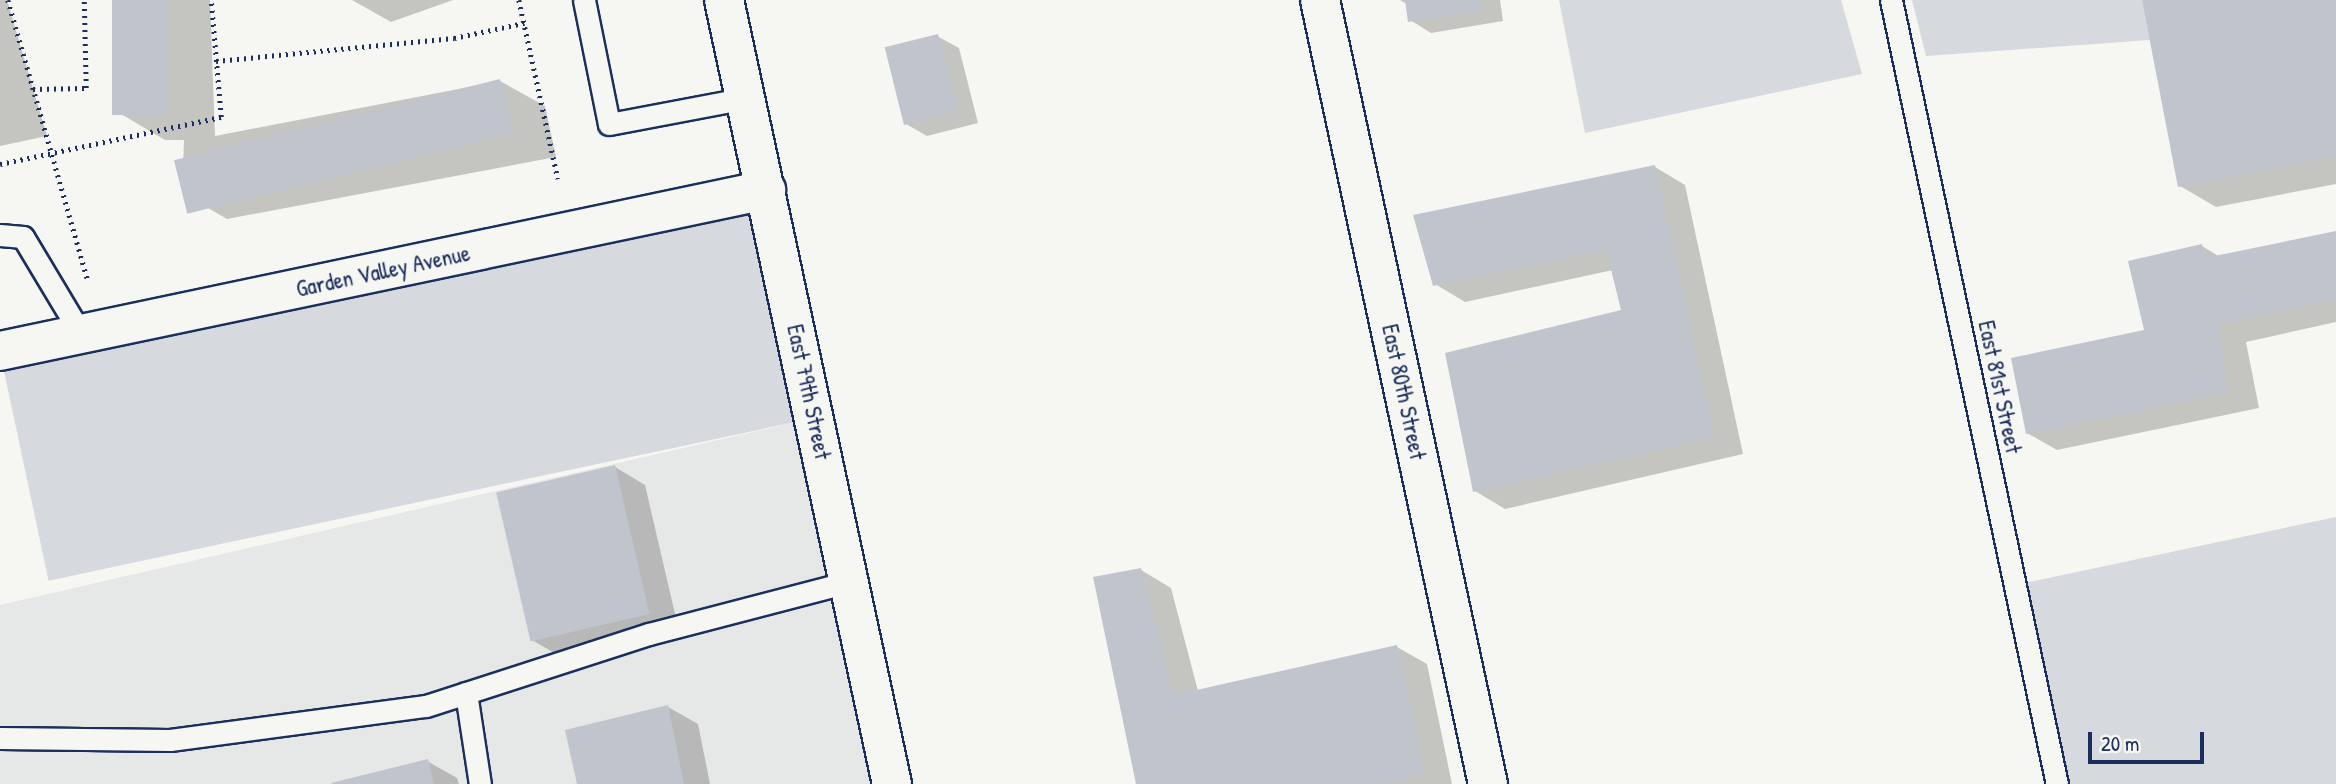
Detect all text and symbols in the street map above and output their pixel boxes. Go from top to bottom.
street label: Garden Valley Avenue [294,239,472,303]
street label: East 81st Street [1972,318,2028,456]
street label: East 79th Street [781,322,837,462]
street label: East 80th Street [1376,322,1432,462]
scale bar [2091,718,2206,762]
text: 20 m [2101,729,2139,758]

